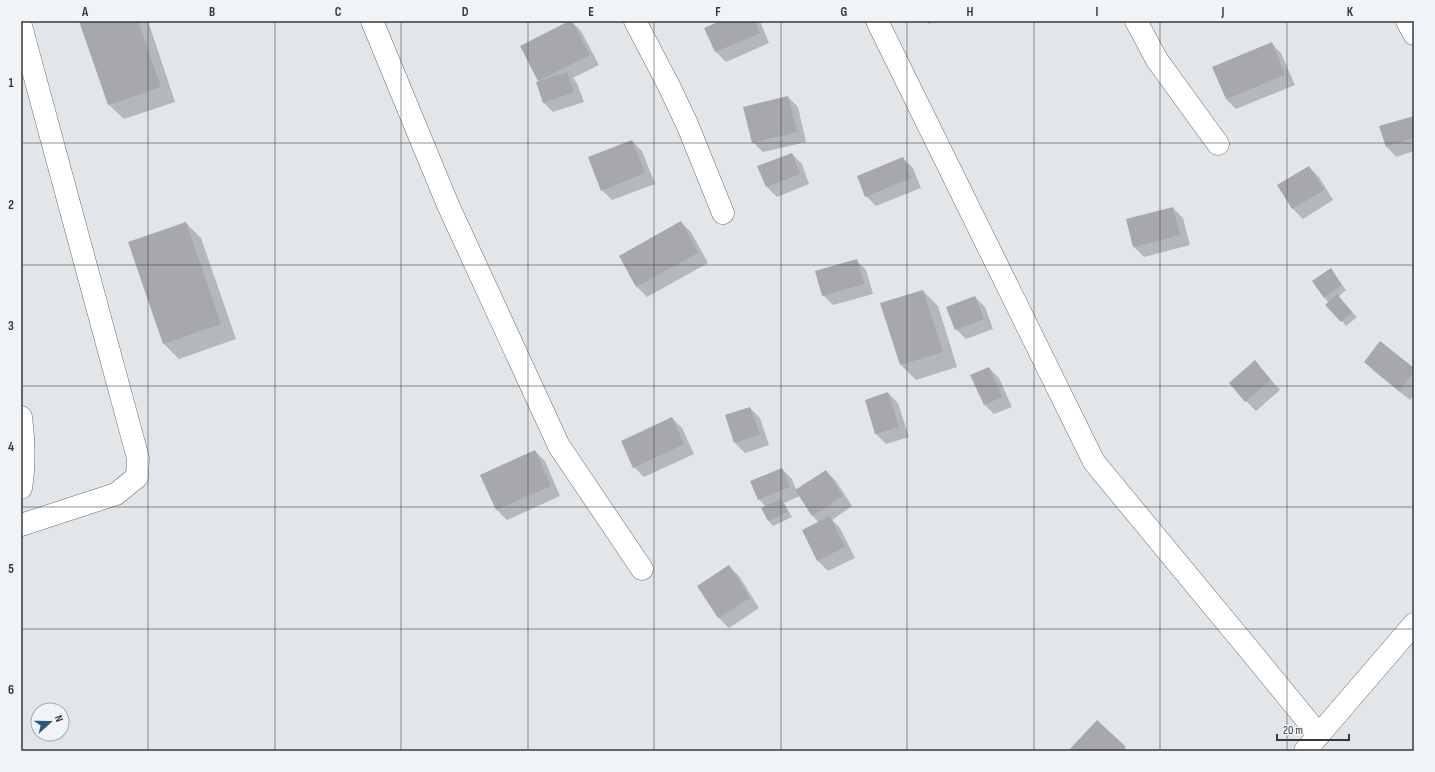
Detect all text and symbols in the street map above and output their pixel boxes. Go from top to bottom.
text: A [81,4,89,20]
text: B [209,4,215,20]
text: C [335,4,342,20]
text: D [462,4,469,20]
text: E [588,4,594,20]
text: F [715,4,721,20]
text: G [841,4,848,20]
text: H [967,4,974,20]
text: I [1096,4,1099,20]
text: J [1221,4,1225,20]
text: K [1347,4,1354,20]
text: 1 [8,75,14,91]
text: 2 [8,197,14,213]
text: 3 [8,318,14,334]
text: 4 [8,439,14,455]
text: 5 [8,561,14,577]
text: 6 [8,682,14,698]
north arrow [30,702,70,742]
text: N [52,714,66,724]
scale bar [1277,716,1349,742]
text: 20 m [1283,723,1303,738]

